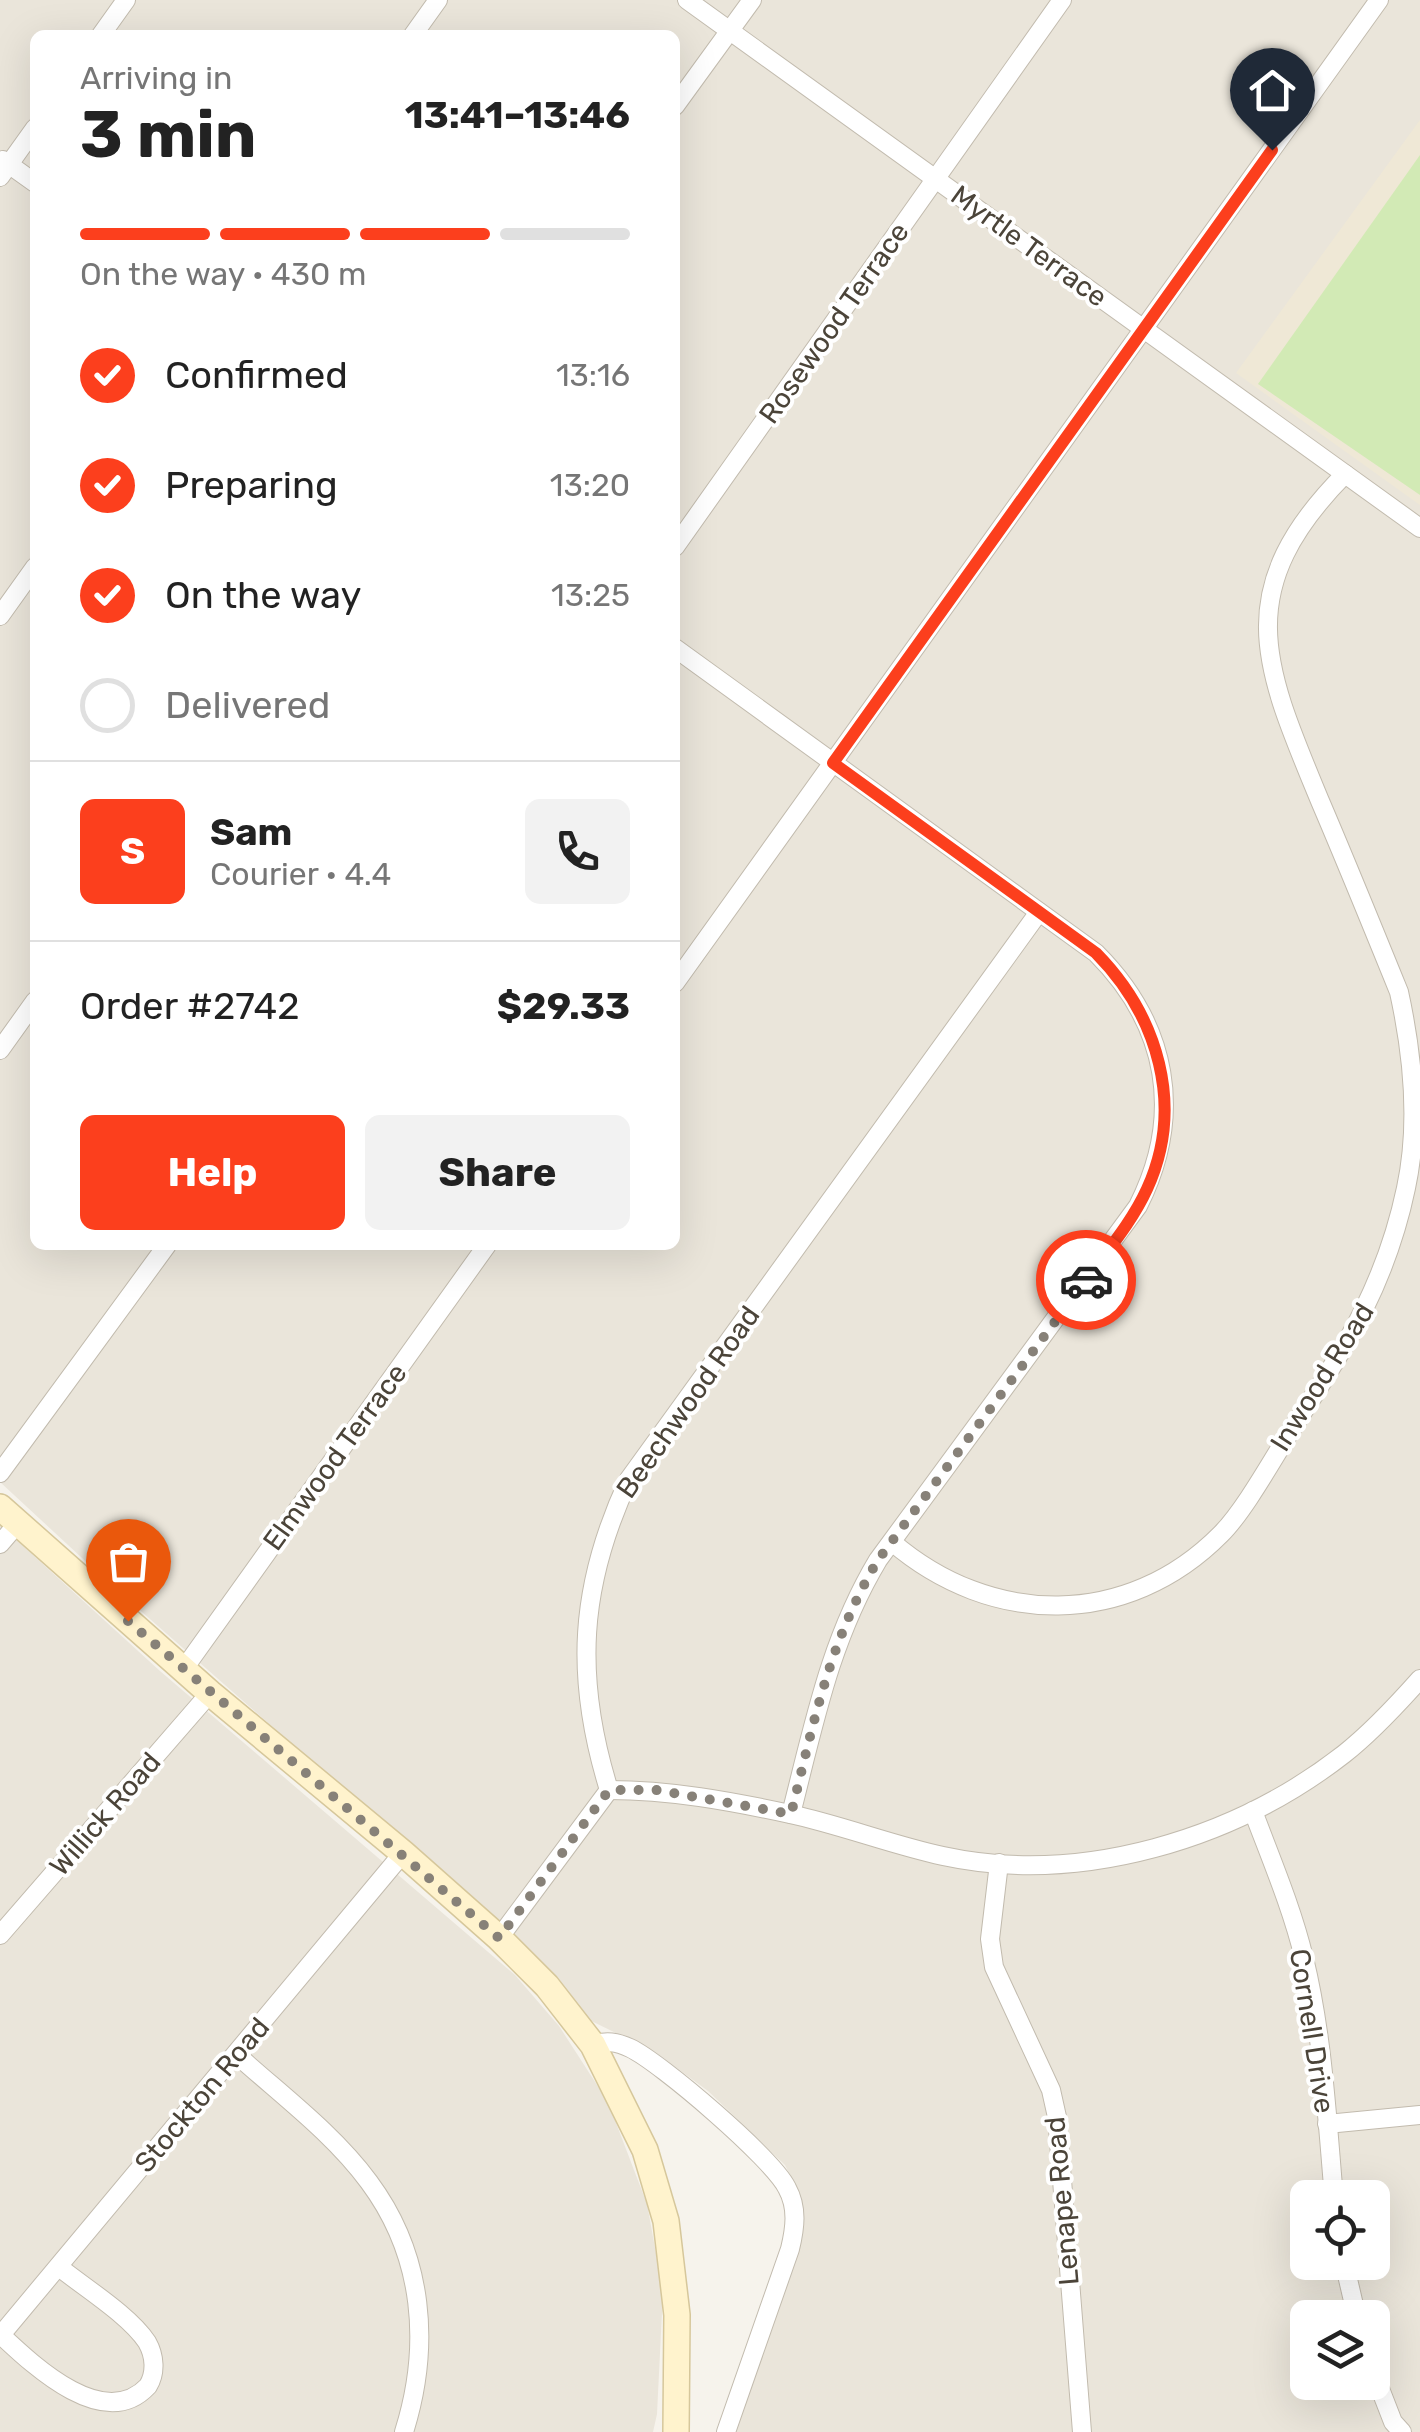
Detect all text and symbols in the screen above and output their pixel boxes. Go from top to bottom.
pin [1230,48,1315,151]
text: Arriving in [80,59,232,97]
icon: home [1245,63,1300,118]
text: 13:41–13:46 [405,92,630,138]
text: 3 min [80,96,257,173]
street label: Myrtle Terrace [945,178,1113,314]
street label: Rosewood Terrace [752,216,916,430]
text: On the way · 430 m [80,255,367,293]
icon: check [80,348,135,403]
text: Confirmed [165,352,348,398]
text: 13:16 [556,356,630,394]
icon: check [80,458,135,513]
text: Preparing [165,462,338,508]
text: 13:20 [550,466,630,504]
icon: check [80,568,135,623]
text: On the way [165,572,361,618]
text: 13:25 [551,576,630,614]
text: Delivered [165,682,330,728]
button: phone [525,799,630,904]
text: Sam [210,809,292,855]
text: S [120,828,145,874]
text: Courier · 4.4 [210,855,391,893]
text: Order #2742 [80,983,299,1029]
text: $29.33 [497,983,630,1029]
button: Help [80,1115,345,1230]
button: Share [365,1115,630,1230]
courier [1036,1230,1136,1330]
icon: car [1059,1253,1114,1308]
street label: Inwood Road [1263,1297,1381,1457]
street label: Beechwood Road [610,1300,766,1504]
street label: Elmwood Terrace [256,1357,414,1557]
pin [86,1519,171,1622]
icon: bag [101,1534,156,1589]
street label: Willick Road [43,1746,167,1882]
street label: Cornell Drive [1283,1947,1341,2115]
street label: Stockton Road [128,2011,276,2179]
street label: Lenape Road [1038,2115,1086,2287]
map controls [1290,2180,1390,2400]
button: locate [1290,2180,1390,2280]
button: layers [1290,2300,1390,2400]

